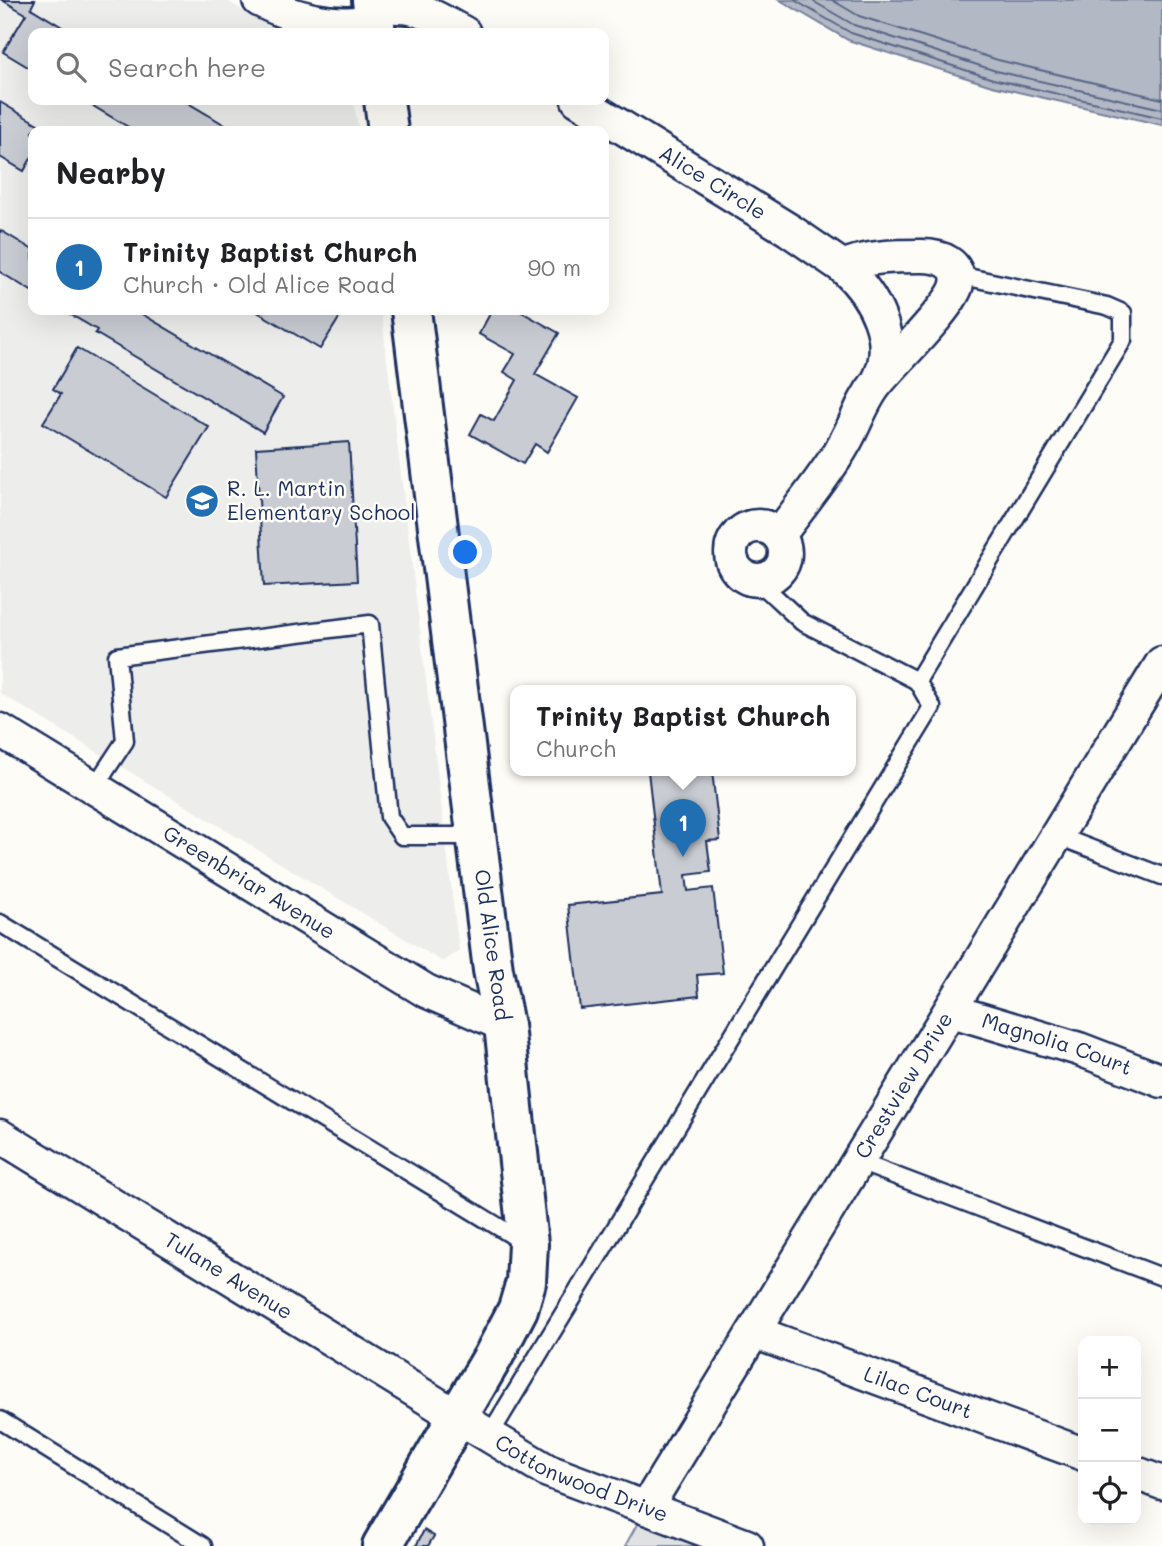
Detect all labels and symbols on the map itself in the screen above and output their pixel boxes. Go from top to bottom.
street label: Alice Circle [655,138,772,225]
place label: R. L. Martin Elementary School [227,474,415,525]
school or university icon: R. L. Martin Elementary School [183,482,221,520]
your location [448,535,482,569]
pin: 1 [660,799,706,857]
street label: Greenbriar Avenue [159,818,341,944]
street label: Old Alice Road [470,867,517,1022]
street label: Crestview Drive [848,1006,958,1163]
street label: Magnolia Court [979,1006,1136,1080]
street label: Tulane Avenue [160,1225,298,1324]
street label: Lilac Court [861,1359,977,1424]
street label: Cottonwood Drive [491,1427,672,1527]

